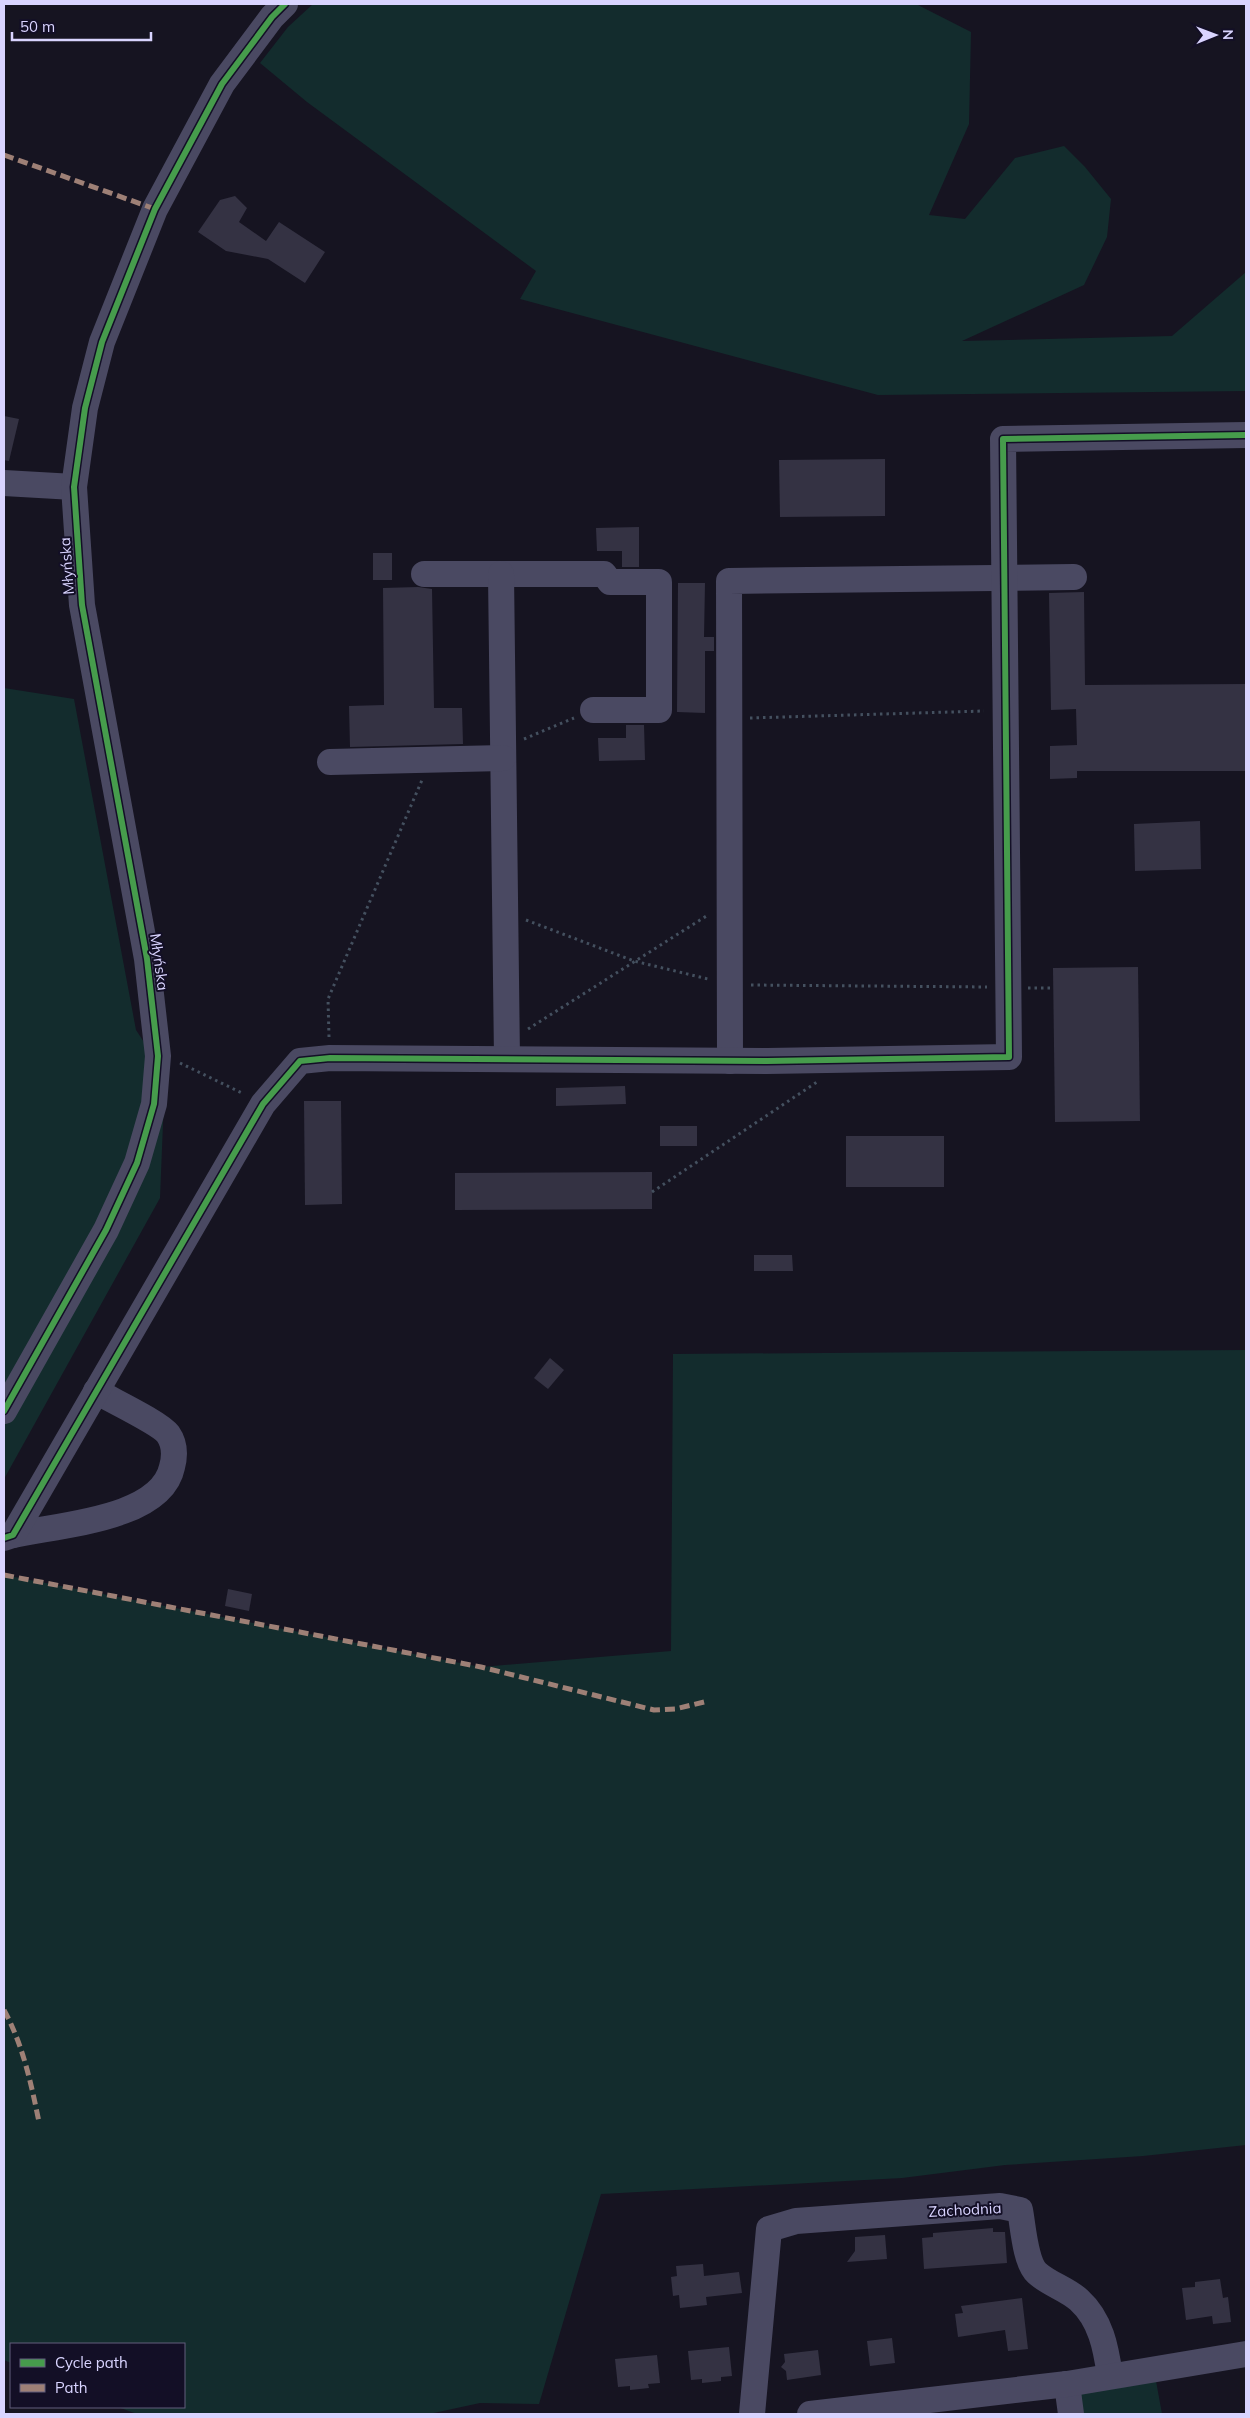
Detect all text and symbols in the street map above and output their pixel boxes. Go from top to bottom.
scale bar [12,10,151,42]
north arrow [1190,10,1240,60]
text: 50 m [20,17,55,36]
text: N [1219,29,1237,40]
street label: Młyńska [55,537,78,595]
street label: Młyńska [146,932,173,992]
street label: Zachodnia [928,2198,1002,2221]
legend [10,2343,185,2408]
text: Cycle path [55,2353,128,2372]
text: Path [55,2378,87,2397]

